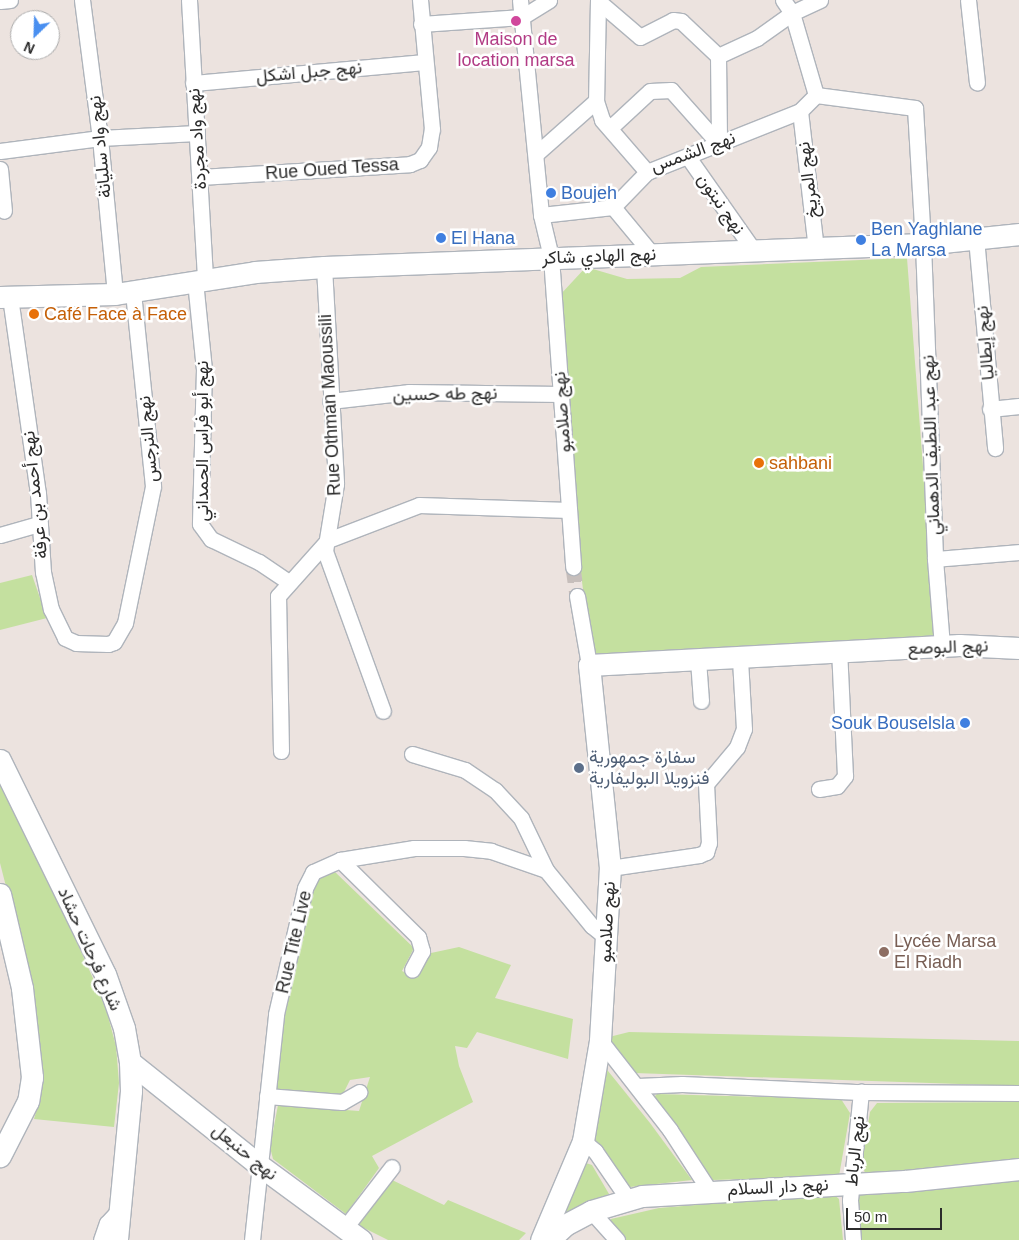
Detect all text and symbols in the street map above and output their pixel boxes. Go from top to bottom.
north arrow [10,10,60,60]
marker: Maison de location marsa [510,15,522,27]
place label: Maison de location marsa [457,29,575,72]
text: N [21,38,37,57]
street label: نهج جبل اشكل [255,57,363,87]
street label: نهج واد مجردة [183,88,211,190]
street label: نهج واد سليانة [84,95,116,199]
street label: نهج الشمس [648,127,738,177]
street label: نهج المريخ [793,140,823,220]
street label: Rue Oued Tessa [264,154,400,184]
street label: نهج نبتون [692,169,750,239]
place label: Boujeh [561,182,617,204]
marker: Boujeh [545,187,557,199]
place label: Ben Yaghlane La Marsa [871,219,983,262]
place label: El Hana [451,227,515,249]
marker: El Hana [435,232,447,244]
marker: Ben Yaghlane La Marsa [855,234,867,246]
street label: نهج الهادي شاكر [541,243,657,269]
place label: Café Face à Face [44,303,187,325]
street label: نهج إيطاليا [971,305,999,381]
marker: Café Face à Face [28,308,40,320]
street label: Rue Othman Maoussili [314,314,346,496]
street label: نهج عبد اللطيف الدهماني [917,354,945,536]
street label: نهج أبو فراس الحمداني [191,361,213,521]
street label: نهج صلامبو [548,371,576,453]
street label: نهج طه حسين [392,382,498,406]
street label: نهج النرجس [133,395,163,483]
street label: نهج أحمد بن عرفة [18,430,52,560]
place label: sahbani [769,452,832,474]
marker: sahbani [753,457,765,469]
street label: نهج البوصع [907,635,989,659]
place label: Souk Bouselsla [831,712,955,734]
marker: Souk Bouselsla [959,717,971,729]
place label: سفارة جمهورية فنزويلا البوليفارية [589,747,710,790]
marker: سفارة جمهورية فنزويلا البوليفارية [573,762,585,774]
street label: نهج صلامبو [594,881,620,963]
street label: شارع فرحات حشاد [53,884,127,1014]
street label: Rue Tite Live [272,888,316,996]
place label: Lycée Marsa El Riadh [894,931,996,974]
marker: Lycée Marsa El Riadh [878,946,890,958]
street label: نهج الرباط [841,1115,869,1187]
street label: نهج حنبعل [208,1119,282,1185]
street label: نهج دار السلام [727,1174,829,1200]
scale bar [849,1198,945,1230]
text: 50 m [854,1208,887,1225]

